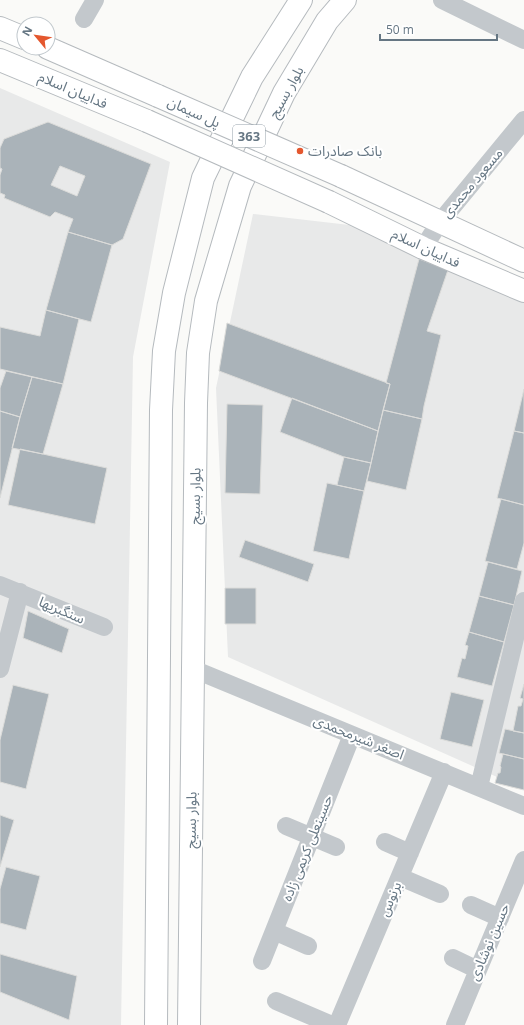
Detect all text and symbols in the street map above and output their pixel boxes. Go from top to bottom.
north arrow [16,16,56,56]
scale bar [380,16,497,42]
text: 50 m [386,21,414,38]
text: N [18,23,36,38]
street label: بلوار بسیج [264,62,309,122]
street label: فداییان اسلام [35,66,111,114]
street label: پل سیمان [164,91,224,133]
road number: 363 [233,125,265,147]
place label: بانک صادرات [308,141,383,160]
street label: مسعود محمدی [437,144,507,222]
marker: بانک صادرات [295,146,305,156]
street label: فداییان اسلام [388,223,463,273]
street label: بلوار بسیج [185,467,206,525]
street label: سنگبریها [36,591,88,628]
street label: اصغر شیرمحمدی [311,710,407,763]
street label: بلوار بسیج [181,791,202,849]
street label: حسینعلی کریمی زاده [277,792,337,904]
street label: برنوس [374,878,405,919]
street label: حسین نوشادی [464,900,513,983]

